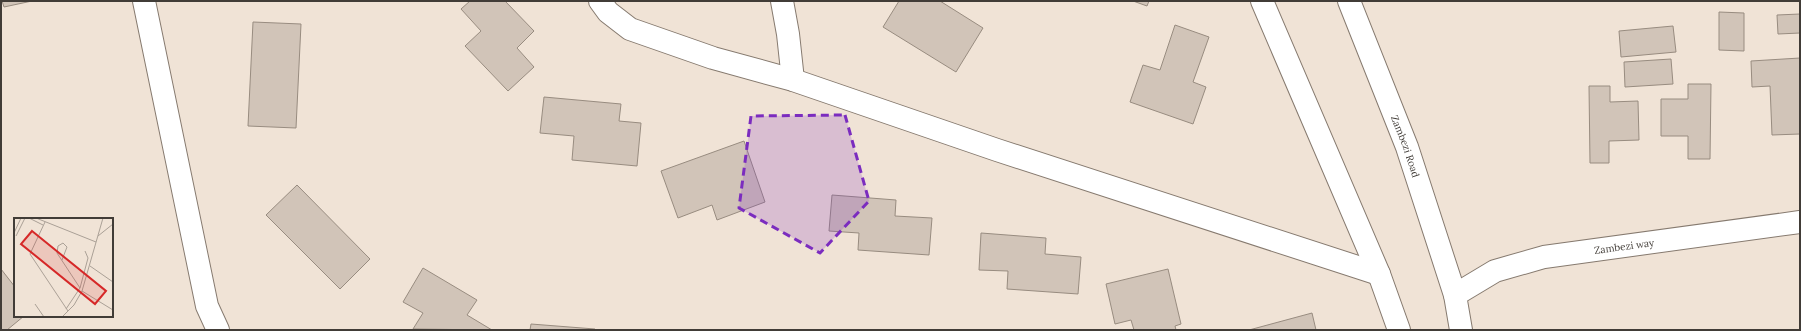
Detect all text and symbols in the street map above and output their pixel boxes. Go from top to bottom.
street label: Zambezi Road [1388,113,1422,179]
inset map [14,218,113,317]
street label: Zambezi way [1593,236,1656,257]

